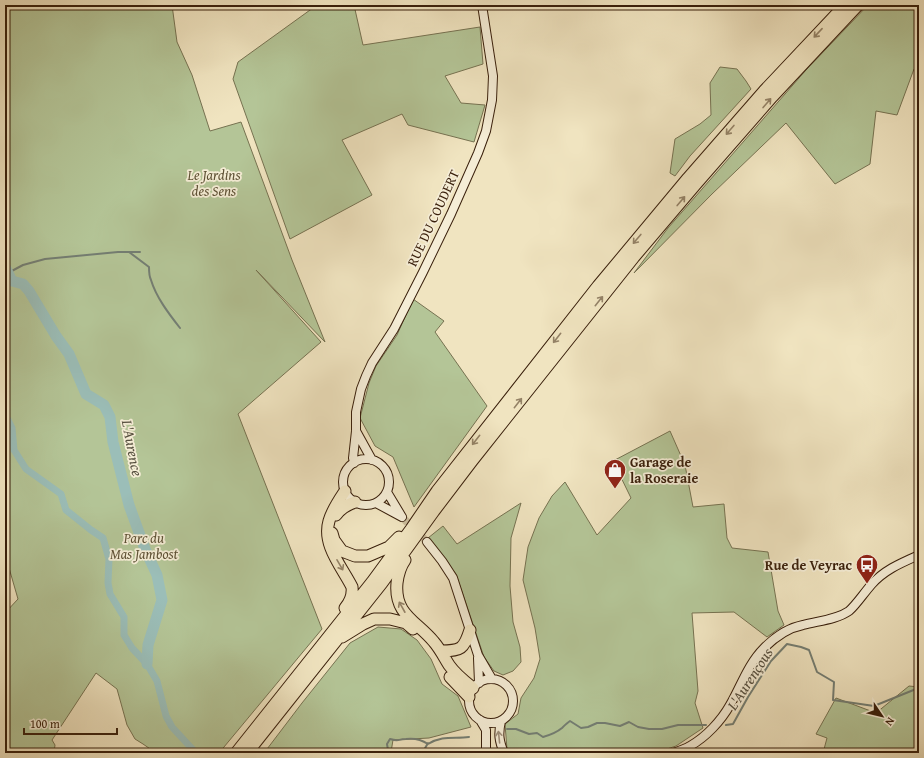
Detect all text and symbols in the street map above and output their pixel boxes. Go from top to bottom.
one-way arrow [814,28,823,38]
one-way arrow [762,98,772,108]
one-way arrow [726,124,735,135]
park label: Le Jardins des Sens [187,165,240,201]
street label: RUE DU COUDERT [402,166,464,270]
one-way arrow [677,195,686,206]
one-way arrow [632,234,641,244]
one-way arrow [594,296,603,307]
one-way arrow [553,333,561,344]
one-way arrow [513,398,522,409]
water label: L'Aurence [117,417,148,478]
one-way arrow [472,435,481,446]
place label: Garage de la Roseraie [630,452,698,488]
shop icon: Garage de la Roseraie [602,457,628,490]
park label: Parc du Mas Jambost [110,528,178,564]
bus stop icon: Rue de Veyrac [854,552,880,585]
place label: Rue de Veyrac [765,555,853,575]
one-way arrow [336,559,344,571]
one-way arrow [398,601,405,613]
water label: L'Aurençous [721,643,778,715]
north arrow [862,696,902,736]
scale bar [24,710,117,736]
text: N [881,714,899,730]
text: 100 m [30,715,60,732]
one-way arrow [496,731,503,744]

